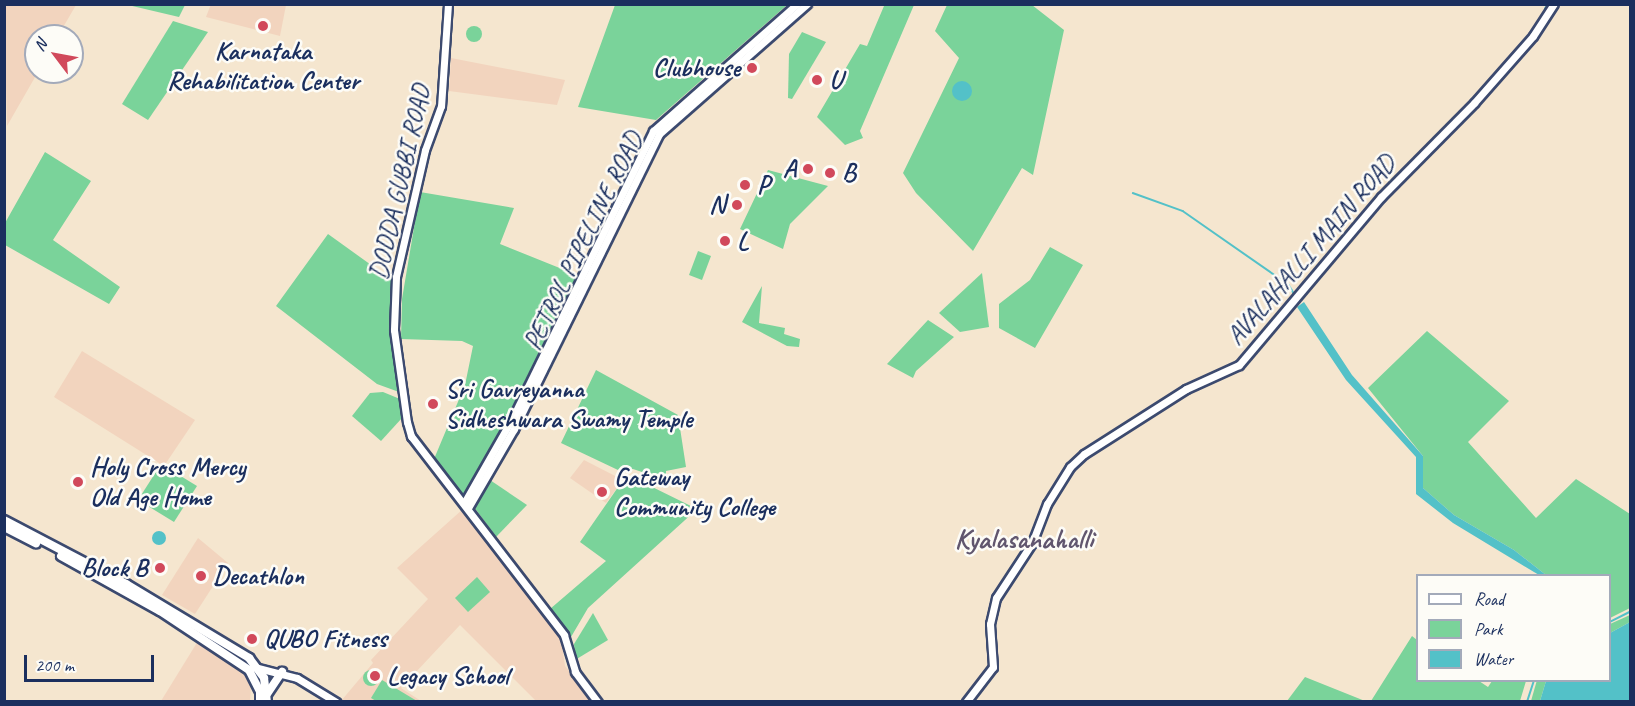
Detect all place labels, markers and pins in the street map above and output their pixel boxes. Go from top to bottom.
marker: Karnataka Rehabilitation Center [256,19,270,33]
place label: Karnataka Rehabilitation Center [167,35,359,96]
place label: Clubhouse [653,52,740,84]
marker: Clubhouse [745,61,759,75]
place label: U [829,64,842,96]
marker: U [810,73,824,87]
place label: A [783,153,796,185]
place label: B [842,157,856,189]
marker: A [801,162,815,176]
marker: B [823,166,837,180]
place label: P [757,169,769,201]
marker: P [738,178,752,192]
place label: N [709,189,725,221]
marker: N [730,198,744,212]
place label: L [737,225,748,257]
marker: L [718,234,732,248]
place label: Sri Gavreyanna Sidheshwara Swamy Temple [445,373,692,434]
marker: Sri Gavreyanna Sidheshwara Swamy Temple [426,397,440,411]
place label: Holy Cross Mercy Old Age Home [90,451,245,512]
place label: Gateway Community College [614,461,775,522]
marker: Holy Cross Mercy Old Age Home [71,475,85,489]
marker: Gateway Community College [595,485,609,499]
place label: Block B [81,552,148,584]
place label: Decathlon [213,560,304,592]
marker: Block B [153,561,167,575]
marker: Decathlon [194,569,208,583]
place label: QUBO Fitness [264,623,387,655]
marker: QUBO Fitness [245,632,259,646]
place label: Legacy School [387,660,509,692]
marker: Legacy School [368,669,382,683]

